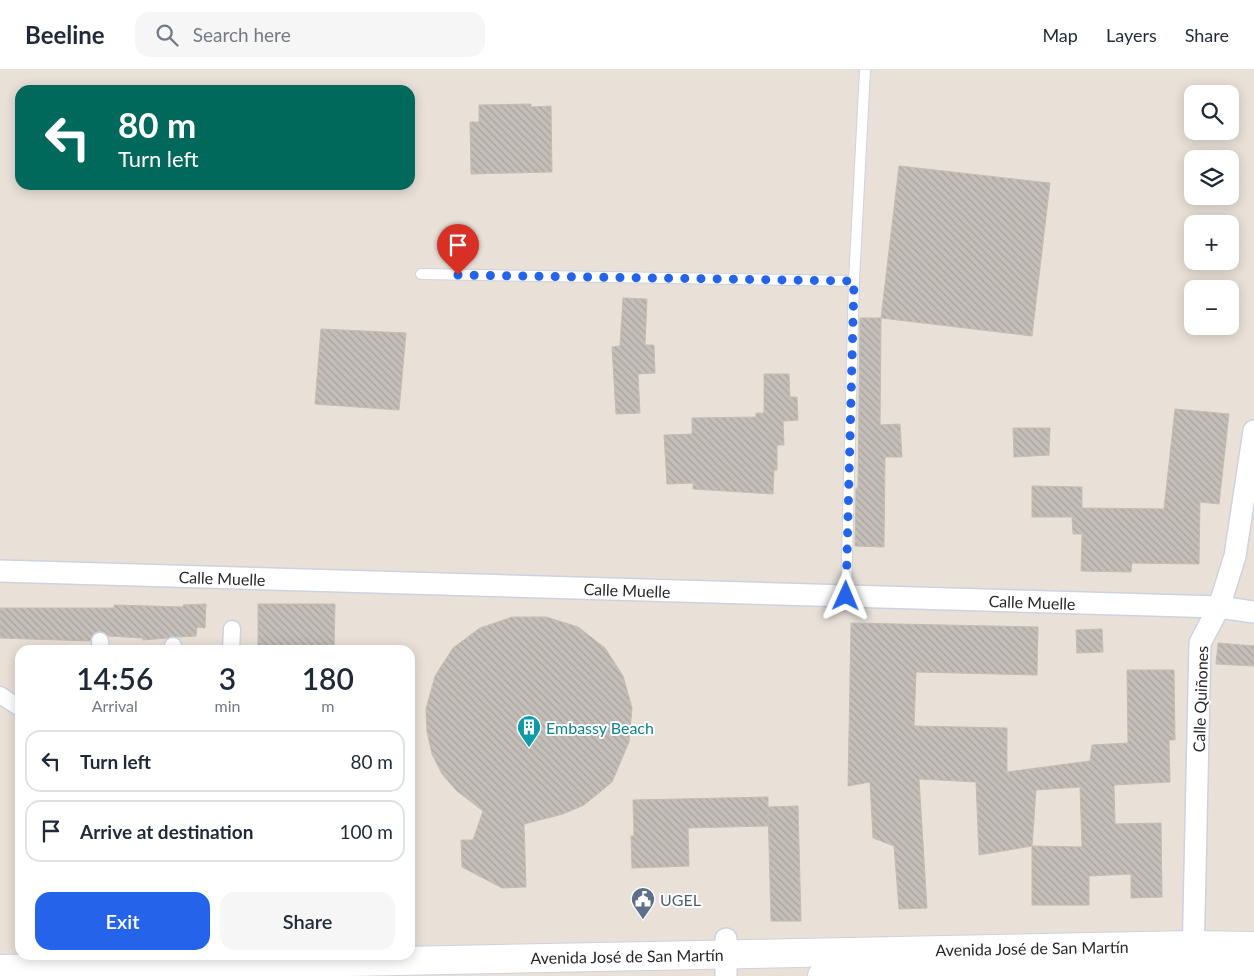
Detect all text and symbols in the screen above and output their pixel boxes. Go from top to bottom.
search box [135,12,485,57]
text: Beeline [25,20,105,49]
icon: search [153,21,181,49]
text: Search here [193,23,291,46]
text: Map [1042,24,1078,46]
text: Layers [1106,24,1157,46]
text: Share [1185,24,1229,46]
map controls [1184,85,1239,335]
button: search [1184,85,1239,140]
text: 80 m [118,103,196,145]
icon: left [35,105,100,170]
text: Turn left [118,145,199,172]
button: layers [1184,150,1239,205]
button: + [1184,215,1239,270]
pin [437,224,479,275]
icon: arrive [444,231,472,259]
button: − [1184,280,1239,335]
street label: Calle Muelle [178,567,266,589]
position arrow [819,569,871,621]
street label: Calle Muelle [583,579,671,601]
street label: Calle Muelle [988,591,1076,613]
street label: Calle Quiñones [1189,645,1211,753]
text: 14:56 [76,660,153,696]
text: 3 [219,660,236,696]
text: 180 [302,660,354,696]
text: Arrival [92,696,138,715]
text: min [215,696,240,715]
text: m [321,696,334,715]
building icon: Embassy Beach [516,714,542,748]
place label: Embassy Beach [546,718,654,737]
icon: left [37,747,65,775]
text: Turn left [80,750,151,773]
text: 80 m [350,750,393,773]
icon: arrive [37,817,65,845]
text: Arrive at destination [80,820,253,843]
text: 100 m [339,820,393,843]
public building icon: UGEL [630,886,656,920]
place label: UGEL [660,890,701,909]
button: Exit [35,892,210,950]
button: Share [220,892,395,950]
street label: Avenida José de San Martín [935,937,1129,959]
street label: Avenida José de San Martín [530,945,724,967]

